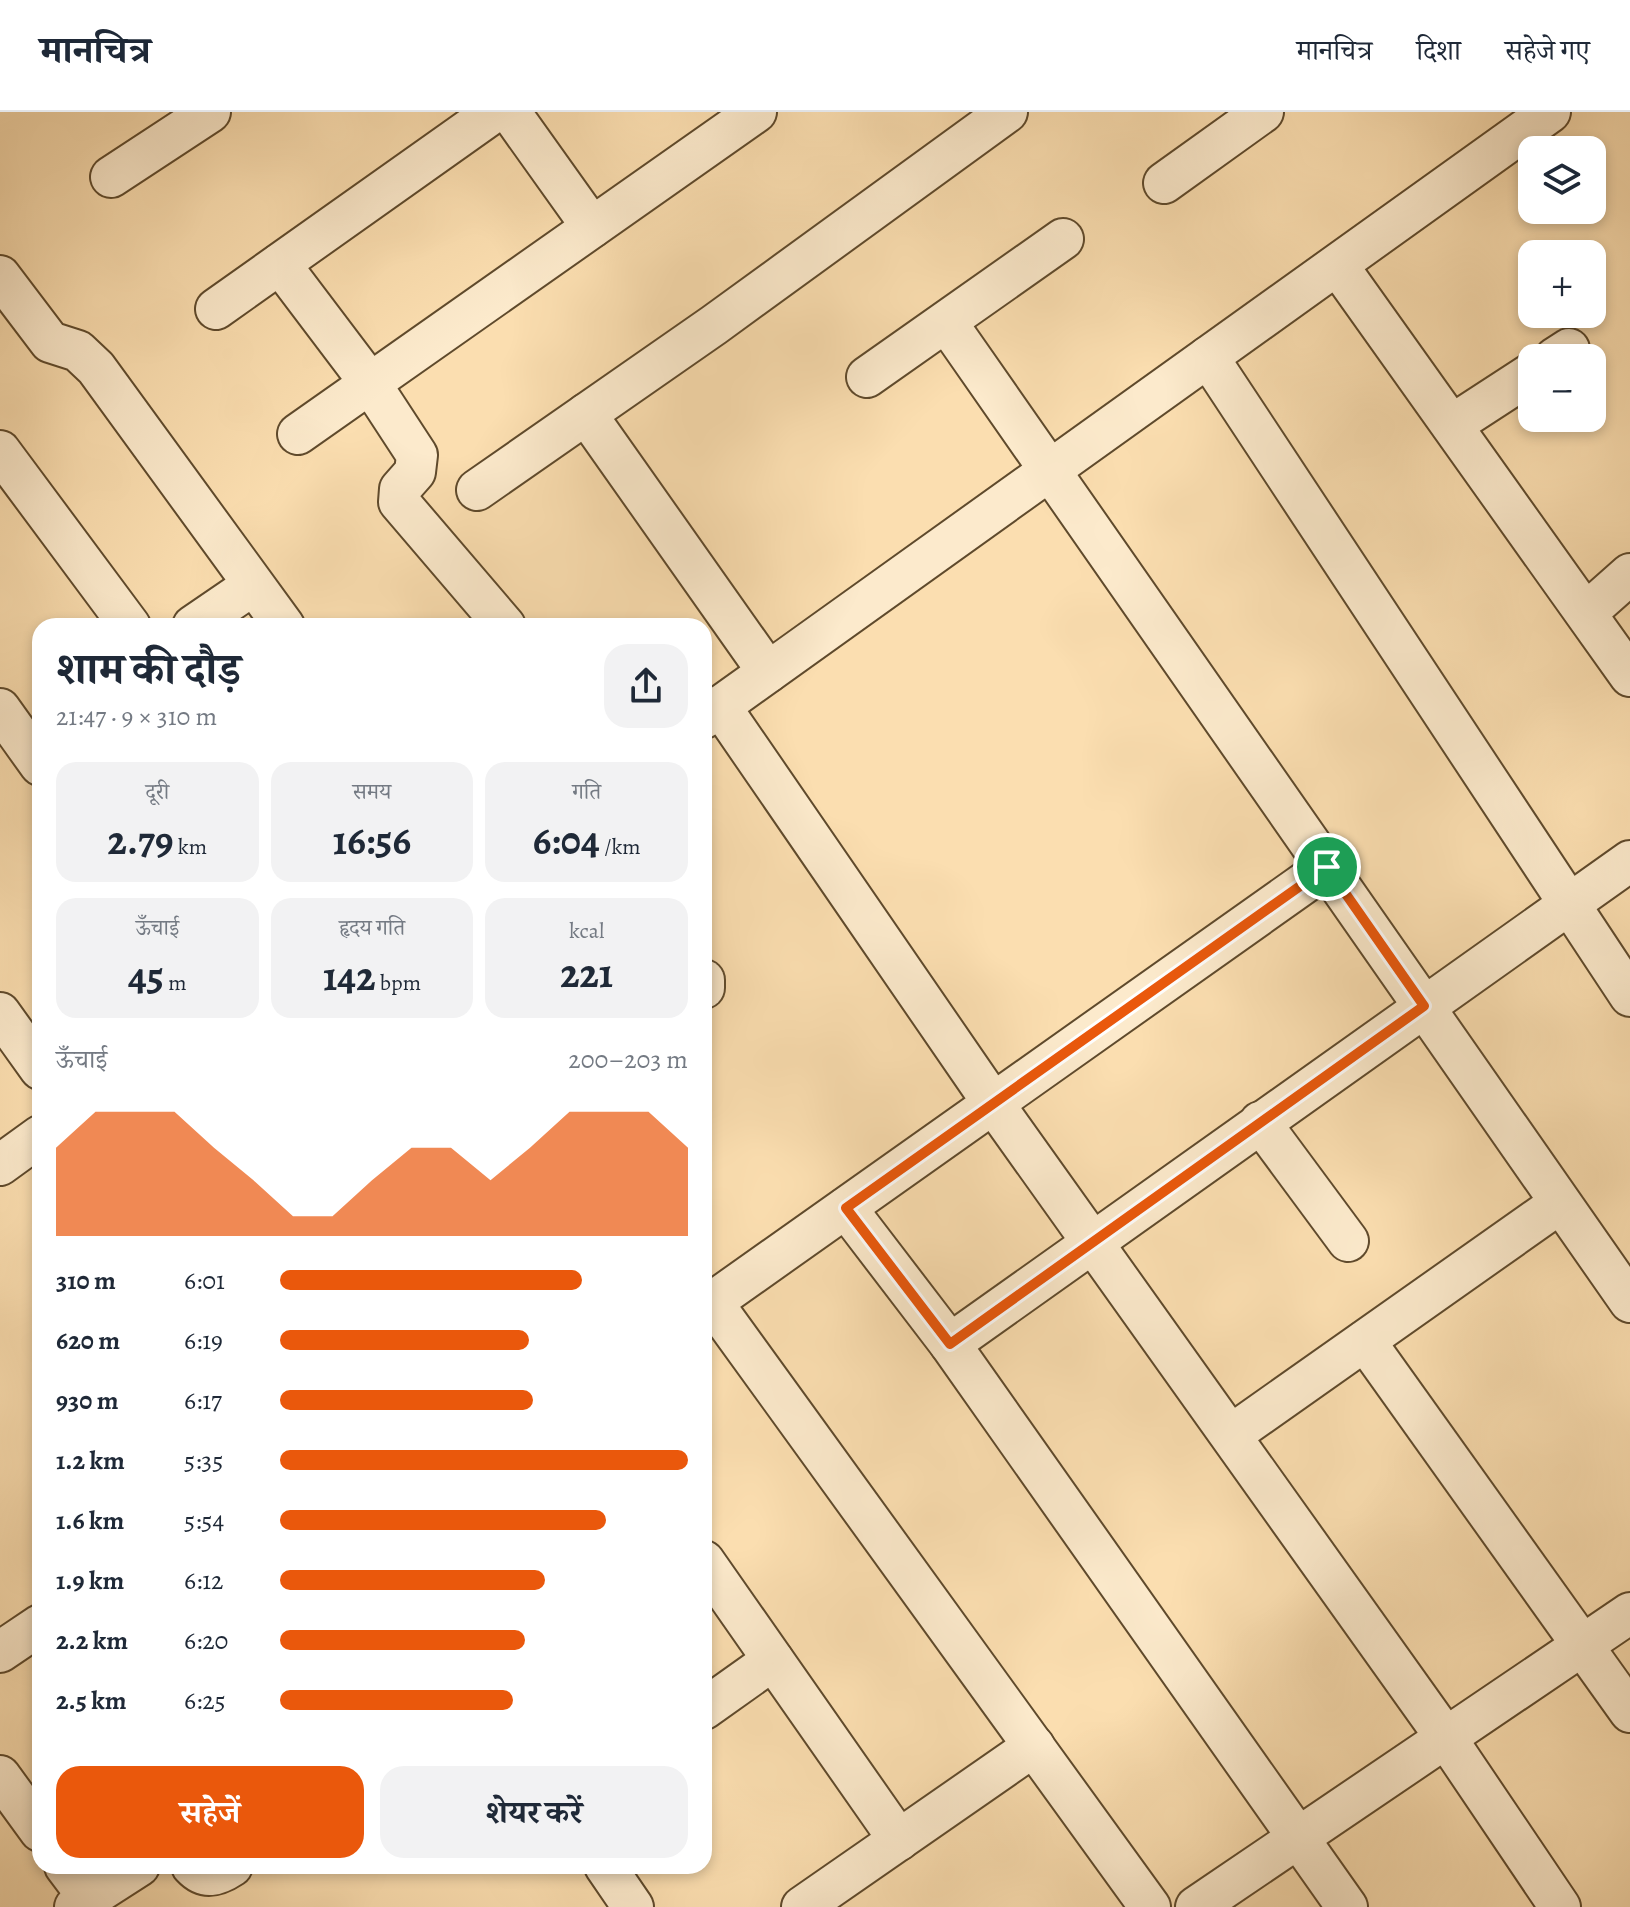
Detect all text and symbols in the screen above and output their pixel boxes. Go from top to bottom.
text: मानचित्र [40,24,151,76]
text: मानचित्र [1296,32,1372,70]
text: दिशा [1416,32,1461,70]
text: सहेजे गए [1505,32,1590,70]
map controls [1518,136,1606,432]
button: layers [1518,136,1606,224]
button: + [1518,240,1606,328]
button: − [1518,344,1606,432]
text: शाम की दौड़ [56,639,241,699]
button: share [604,644,688,728]
text: 21:47 · 9 × 310 m [56,699,217,734]
text: दूरी [145,777,169,807]
text: समय [353,777,391,807]
text: गति [572,777,601,807]
text: 2.79 [108,813,173,868]
text: 16:56 [333,813,411,868]
text: 6:04 [533,813,600,868]
text: km [173,832,207,862]
text: /km [600,832,641,862]
pin [1293,833,1361,901]
icon: arrive [1305,845,1349,889]
text: ऊँचाई [136,913,179,943]
text: हृदय गति [339,913,405,943]
text: kcal [569,916,604,946]
text: 221 [560,946,613,1001]
text: 45 [128,949,164,1004]
text: 142 [323,949,375,1004]
text: m [164,968,187,998]
text: bpm [375,968,421,998]
text: ऊँचाई [56,1042,107,1077]
text: 200–203 m [568,1042,688,1077]
text: 310 m [56,1263,116,1298]
text: 6:01 [184,1263,225,1298]
text: 620 m [56,1323,120,1358]
text: 6:19 [184,1323,223,1358]
text: 930 m [56,1383,119,1418]
text: 6:17 [184,1383,222,1418]
text: 1.2 km [56,1443,125,1478]
text: 5:35 [184,1443,223,1478]
text: 1.6 km [56,1503,124,1538]
text: 5:54 [184,1503,224,1538]
text: 1.9 km [56,1563,124,1598]
text: 6:12 [184,1563,223,1598]
text: 2.2 km [56,1623,128,1658]
text: 6:20 [184,1623,228,1658]
text: 2.5 km [56,1683,127,1718]
text: 6:25 [184,1683,226,1718]
button: सहेजें [56,1766,364,1858]
button: शेयर करें [380,1766,688,1858]

